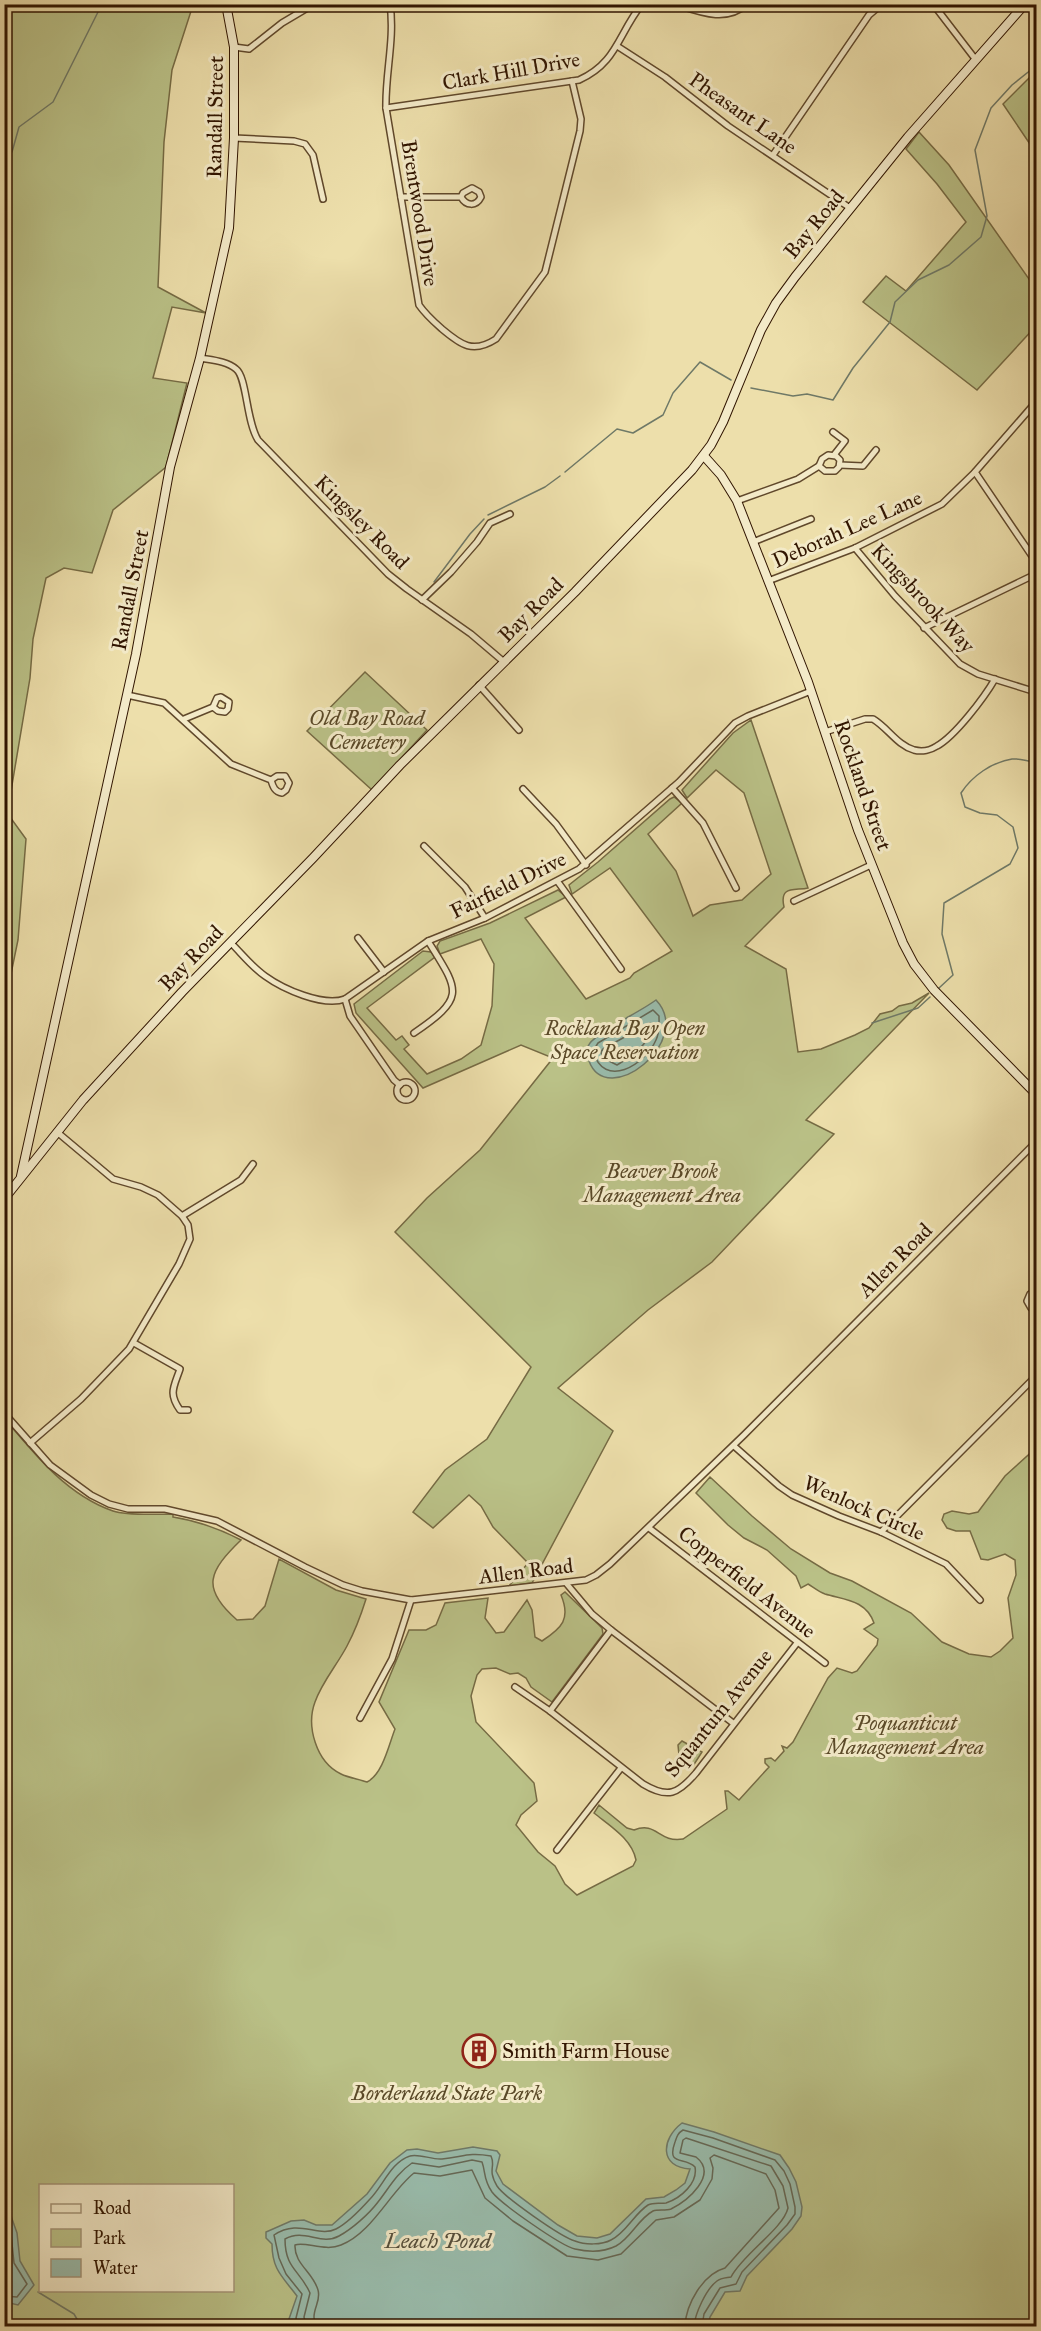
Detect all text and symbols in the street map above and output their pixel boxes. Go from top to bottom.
street label: Clark Hill Drive [440,46,582,96]
street label: Randall Street [201,55,229,178]
street label: Pheasant Lane [684,66,802,160]
street label: Brentwood Drive [396,138,444,288]
street label: Bay Road [778,184,850,264]
street label: Kingsley Road [309,469,415,575]
street label: Deborah Lee Lane [768,484,926,574]
street label: Randall Street [106,527,155,653]
street label: Kingsbrook Way [866,538,981,659]
street label: Bay Road [493,572,569,648]
park label: Old Bay Road Cemetery [309,705,427,755]
street label: Rockland Street [828,716,898,855]
street label: Fairfield Drive [446,846,570,924]
street label: Bay Road [153,919,229,996]
park label: Rockland Bay Open Space Reservation [544,1015,705,1065]
park label: Beaver Brook Management Area [581,1158,741,1208]
street label: Allen Road [852,1217,938,1303]
street label: Wenlock Circle [799,1470,929,1546]
street label: Copperfield Avenue [673,1520,821,1644]
street label: Allen Road [476,1552,575,1590]
street label: Squantum Avenue [658,1644,778,1782]
park label: Poquanticut Management Area [824,1710,984,1760]
building icon: Smith Farm House [461,2033,497,2069]
place label: Smith Farm House [502,2038,670,2064]
park label: Borderland State Park [351,2080,543,2106]
legend [39,2184,234,2292]
text: Road [93,2197,131,2219]
text: Park [93,2227,126,2249]
water label: Leach Pond [384,2227,493,2254]
text: Water [93,2257,138,2279]

